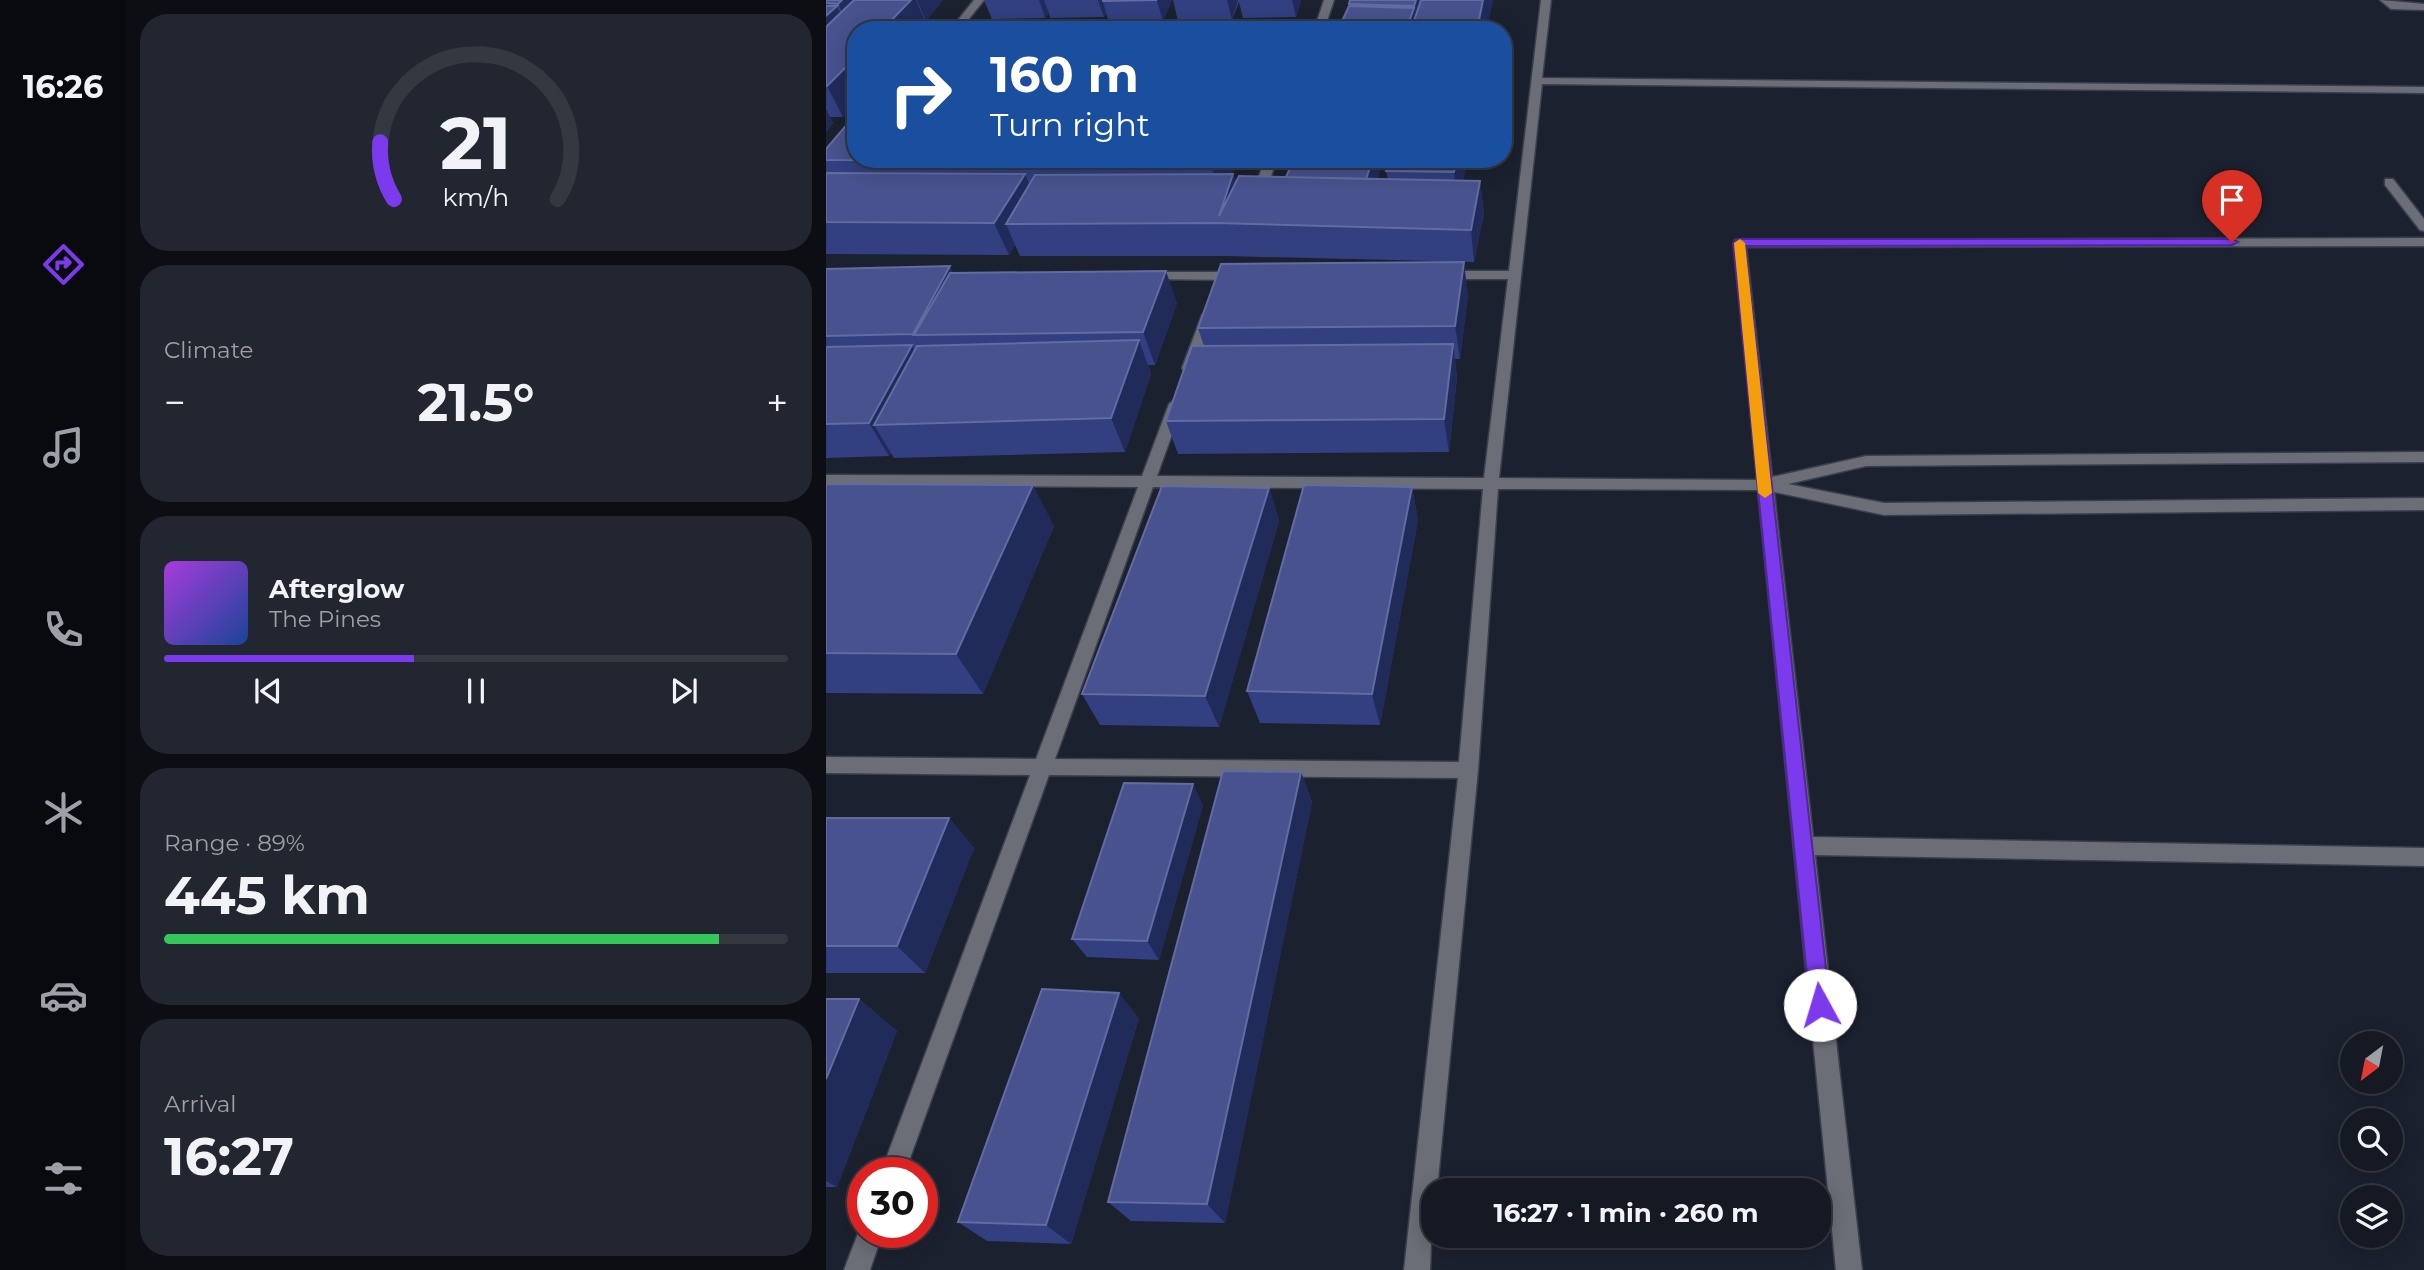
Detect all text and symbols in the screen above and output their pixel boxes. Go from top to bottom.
text: 160 m [990,45,1139,104]
icon: right [875,49,966,140]
text: 16:26 [23,67,103,106]
text: 21 [440,99,512,187]
text: Turn right [990,105,1150,144]
pin [2202,170,2262,242]
text: km/h [443,181,509,211]
icon: arrive [2213,181,2251,219]
icon: directions [39,240,88,289]
text: Climate [164,336,253,364]
text: 21.5° [417,371,535,434]
text: − [164,379,186,426]
text: + [766,379,788,426]
icon: music [39,423,88,472]
text: Afterglow [269,573,404,605]
icon: phone [39,605,88,654]
text: The Pines [269,605,381,633]
icon: previous [249,672,287,710]
icon: pause [457,672,495,710]
icon: next [665,672,703,710]
icon: climate [39,788,88,837]
text: Range · 89% [164,829,305,857]
text: 445 km [164,864,370,927]
position arrow [1783,968,1857,1042]
icon: car [39,971,88,1020]
north arrow [2340,1031,2403,1094]
map controls [2340,1031,2403,1248]
text: Arrival [164,1090,237,1118]
button: search [2340,1108,2403,1171]
text: 16:27 [164,1125,294,1188]
icon: filters [39,1154,88,1203]
speed limit sign: 30 [847,1157,938,1248]
button: layers [2340,1185,2403,1248]
text: 16:27 · 1 min · 260 m [1494,1197,1758,1229]

